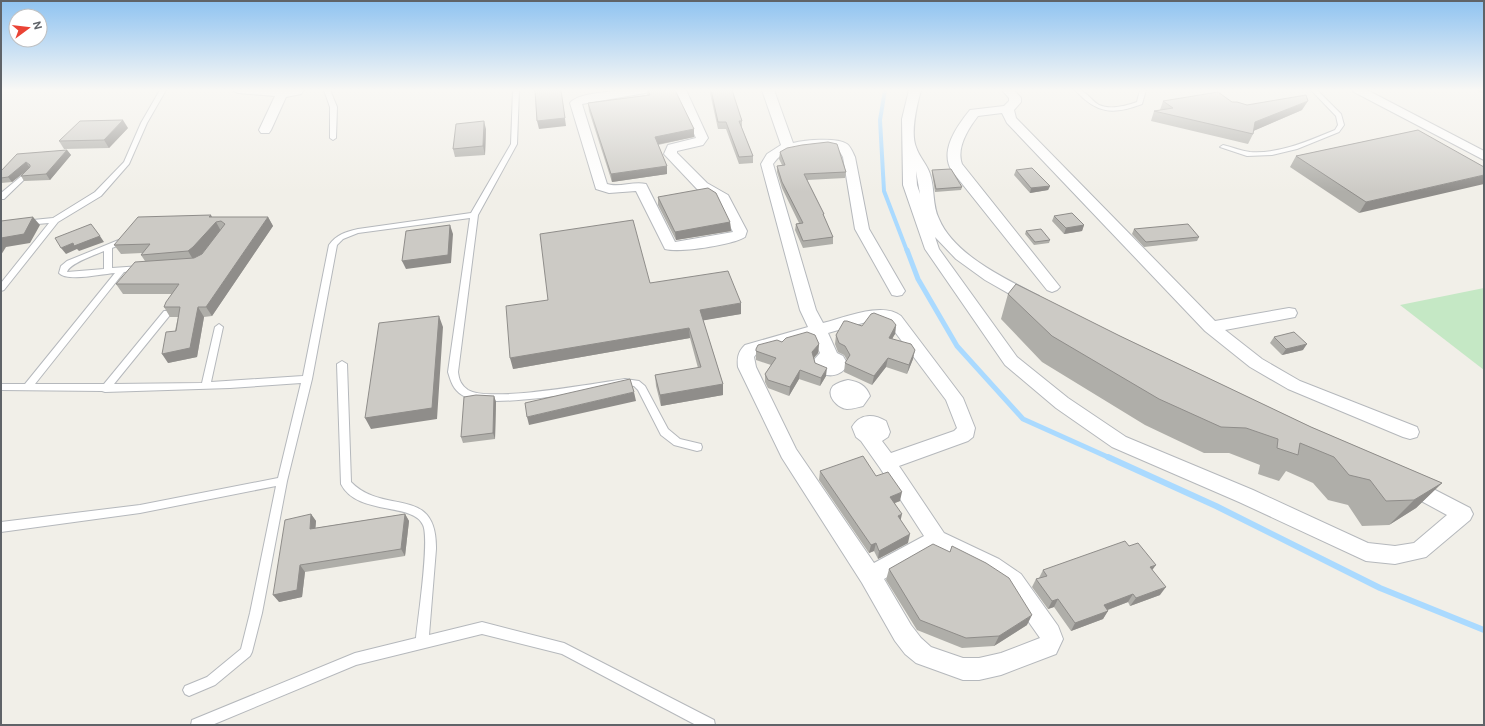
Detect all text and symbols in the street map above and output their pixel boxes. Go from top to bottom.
north arrow [8,8,48,48]
text: N [30,20,45,31]

